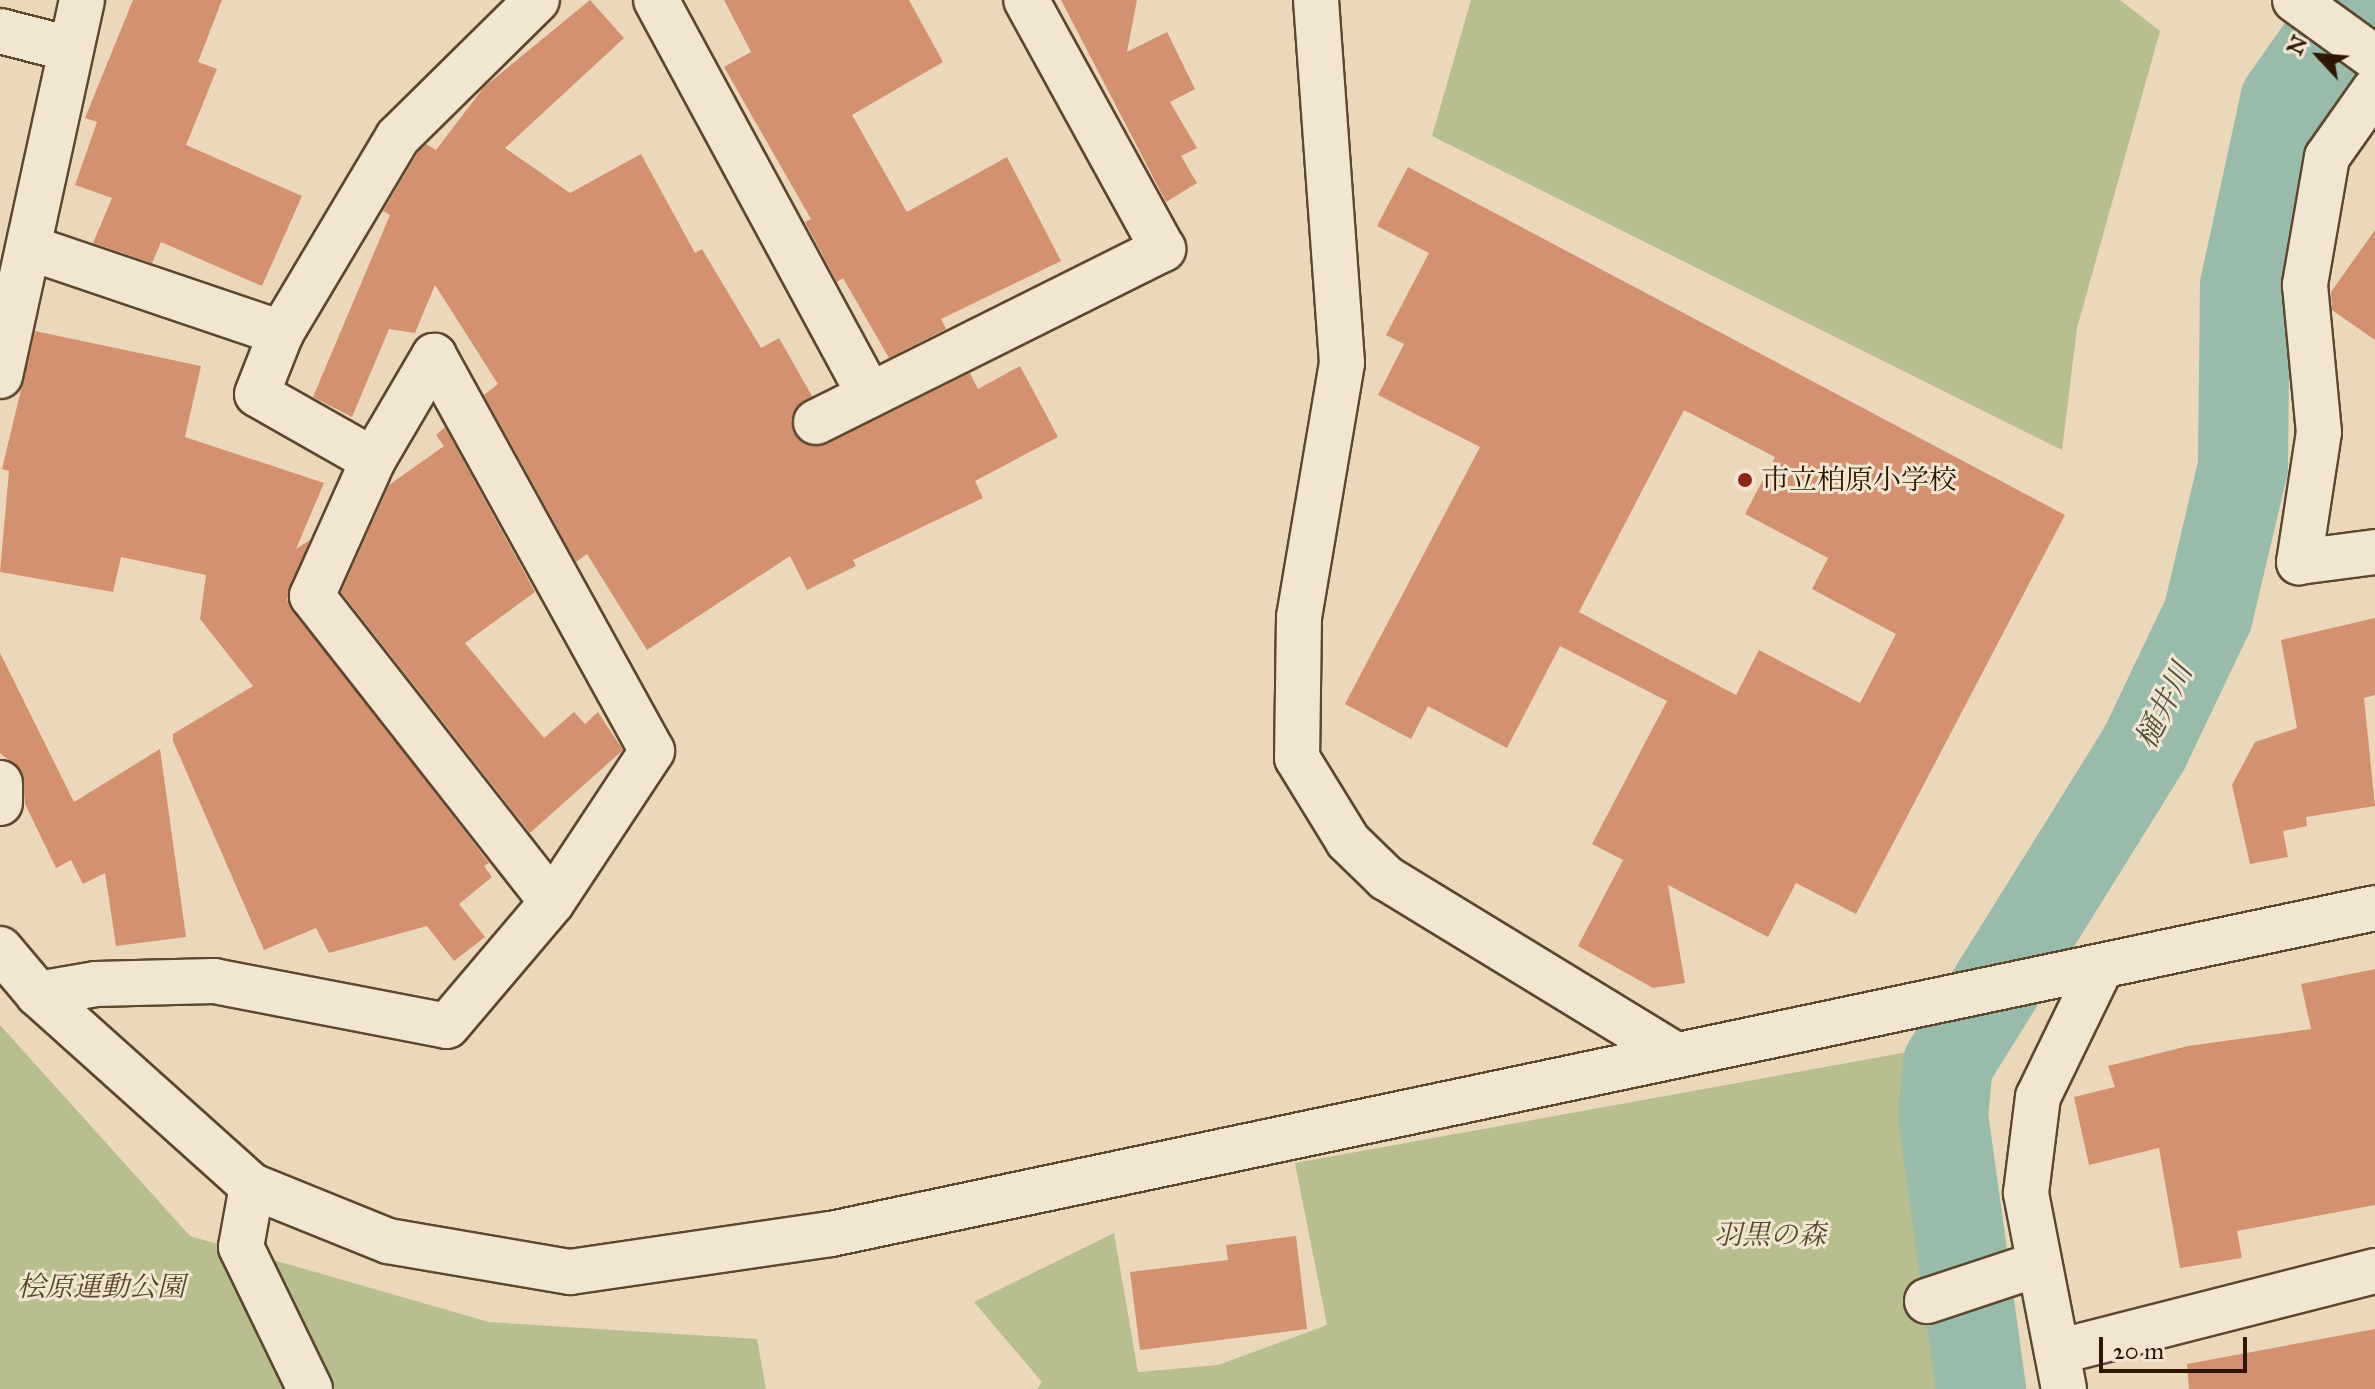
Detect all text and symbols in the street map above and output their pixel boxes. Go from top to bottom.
north arrow [2279,16,2359,96]
text: N [2281,31,2313,60]
place label: 市立柏原小学校 [1761,463,1957,497]
marker: 市立柏原小学校 [1736,471,1754,489]
water label: 樋井川 [2128,658,2200,754]
park label: 羽黒の森 [1714,1218,1826,1252]
park label: 桧原運動公園 [17,1270,185,1304]
scale bar [2103,1321,2251,1371]
text: 20 m [2113,1336,2164,1366]

